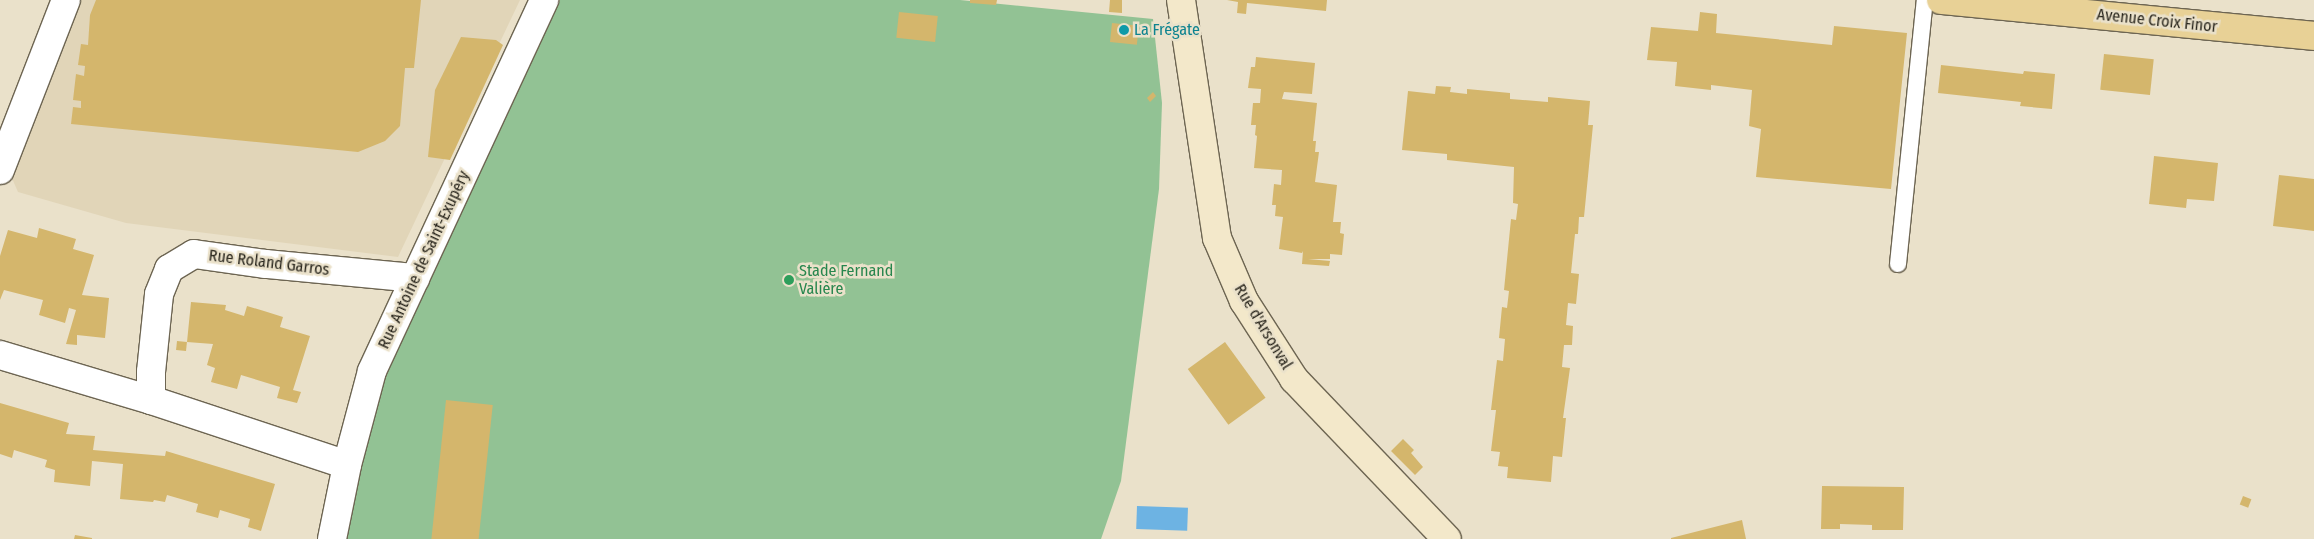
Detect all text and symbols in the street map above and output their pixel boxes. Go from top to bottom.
street label: Avenue Croix Finor [2096,5,2218,37]
place label: La Frégate [1134,20,1200,40]
marker: La Frégate [1118,24,1130,36]
street label: Rue Antoine de Saint-Exupéry [374,168,474,352]
street label: Rue Roland Garros [208,246,330,280]
place label: Stade Fernand Valière [799,261,893,299]
marker: Stade Fernand Valière [783,274,795,286]
street label: Rue d'Arsonval [1230,281,1296,373]

